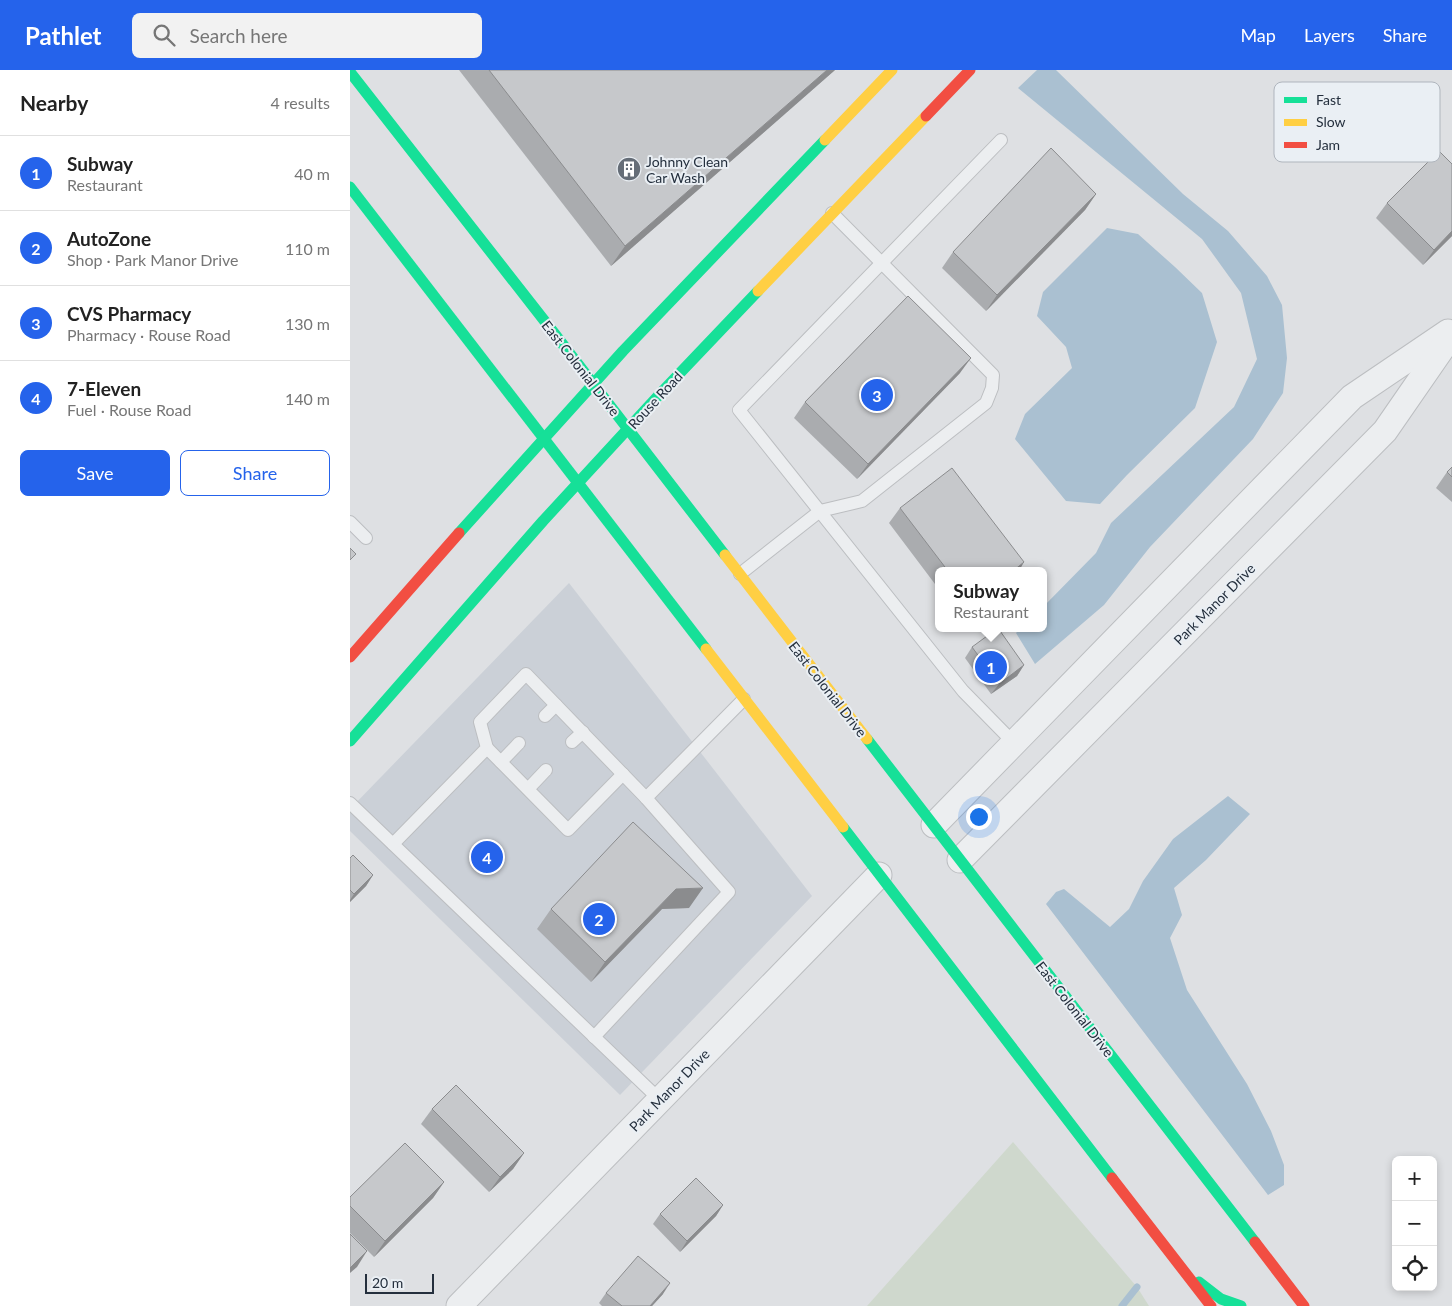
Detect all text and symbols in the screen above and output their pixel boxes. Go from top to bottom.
search box [132,13,482,58]
text: Pathlet [25,21,102,50]
icon: search [150,21,178,49]
text: Search here [190,24,288,47]
text: Map [1240,24,1276,46]
text: Layers [1304,24,1355,46]
text: Share [1383,24,1427,46]
legend [1274,82,1440,162]
text: Nearby [20,90,88,115]
text: Fast [1316,91,1341,108]
text: 4 results [270,93,330,112]
text: Slow [1316,113,1346,130]
text: Jam [1316,136,1340,153]
text: Subway [67,152,133,175]
place label: Johnny Clean Car Wash [646,153,728,186]
building icon: Johnny Clean Car Wash [616,156,642,182]
text: 1 [31,164,41,183]
text: 40 m [294,164,330,183]
text: Restaurant [67,175,143,194]
text: AutoZone [67,227,151,250]
text: 2 [31,239,41,258]
text: 110 m [285,239,330,258]
text: Shop · Park Manor Drive [67,250,239,269]
text: CVS Pharmacy [67,302,191,325]
text: 3 [31,314,41,333]
text: 130 m [285,314,330,333]
street label: East Colonial Drive [538,317,624,419]
text: Pharmacy · Rouse Road [67,325,231,344]
street label: Rouse Road [624,368,686,432]
pin: 3 [861,376,893,414]
text: 7-Eleven [67,377,141,400]
text: 4 [31,389,41,408]
text: 140 m [285,389,330,408]
text: Fuel · Rouse Road [67,400,191,419]
button: Save [20,450,170,496]
button: Share [180,450,330,496]
street label: Park Manor Drive [1170,560,1258,648]
popup [935,567,1047,632]
text: Subway [953,579,1019,602]
text: Restaurant [953,602,1029,621]
street label: East Colonial Drive [785,638,871,740]
pin: 1 [975,648,1007,686]
your location [966,804,992,830]
pin: 4 [471,838,503,876]
pin: 2 [583,900,615,938]
street label: East Colonial Drive [1032,958,1118,1060]
street label: Park Manor Drive [625,1045,713,1135]
map controls [1392,1156,1437,1291]
button: + [1392,1156,1437,1201]
button: − [1392,1201,1437,1246]
button: locate [1392,1246,1437,1291]
scale bar [365,1271,434,1294]
text: 20 m [372,1274,403,1291]

